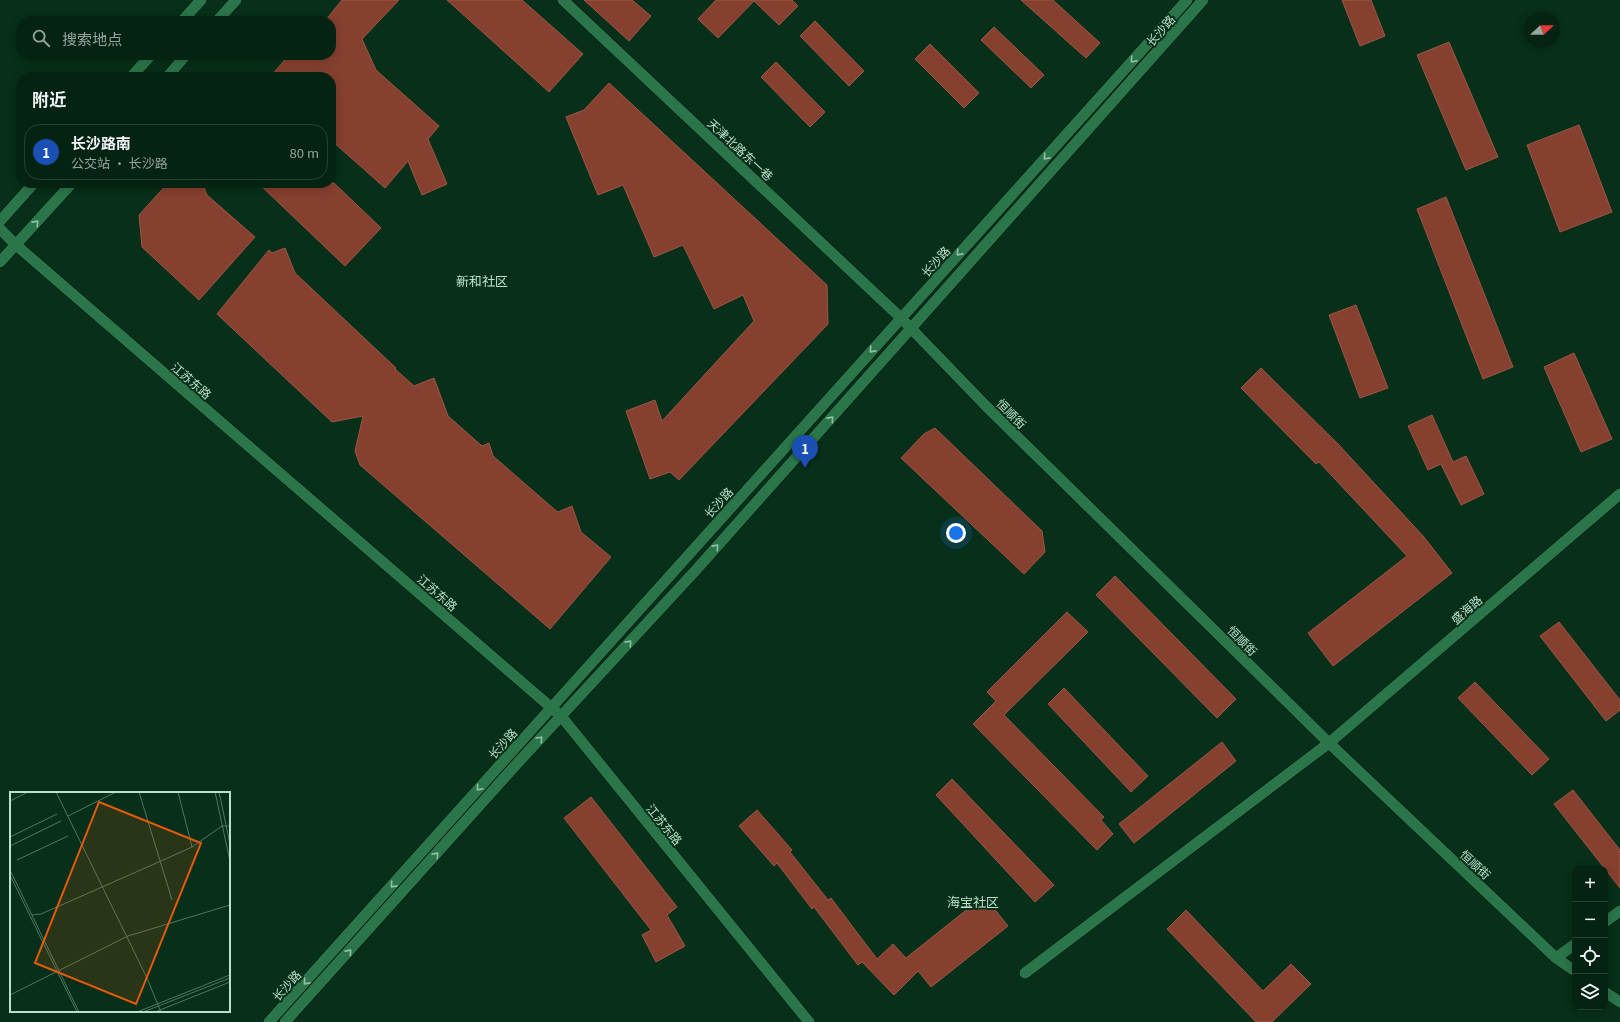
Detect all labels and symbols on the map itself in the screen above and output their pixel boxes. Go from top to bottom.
street label: 长沙路 [1142,11,1178,49]
north arrow [1524,12,1560,48]
one-way arrow [1130,55,1138,63]
street label: 天津北路东一巷 [704,114,778,184]
one-way arrow [1044,152,1051,159]
one-way arrow [31,220,38,228]
street label: 长沙路 [917,242,953,280]
one-way arrow [957,249,964,256]
district label: 新和社区 [456,271,508,290]
one-way arrow [870,345,877,353]
street label: 江苏东路 [168,358,216,402]
street label: 恒顺街 [993,394,1031,432]
one-way arrow [826,416,833,423]
pin: 1 [792,435,818,468]
street label: 长沙路 [700,483,736,521]
your location [946,523,966,543]
one-way arrow [711,544,719,552]
street label: 江苏东路 [414,570,462,614]
street label: 盛海路 [1447,591,1485,627]
street label: 恒顺街 [1224,621,1262,659]
one-way arrow [624,640,631,648]
street label: 长沙路 [484,724,520,762]
one-way arrow [536,736,543,743]
one-way arrow [477,783,484,791]
inset map [10,792,230,1012]
street label: 江苏东路 [643,800,687,848]
street label: 恒顺街 [1457,846,1495,882]
one-way arrow [431,852,439,860]
one-way arrow [391,881,398,888]
district label: 海宝社区 [947,892,999,911]
one-way arrow [344,949,352,957]
street label: 长沙路 [268,966,304,1004]
one-way arrow [303,977,311,985]

